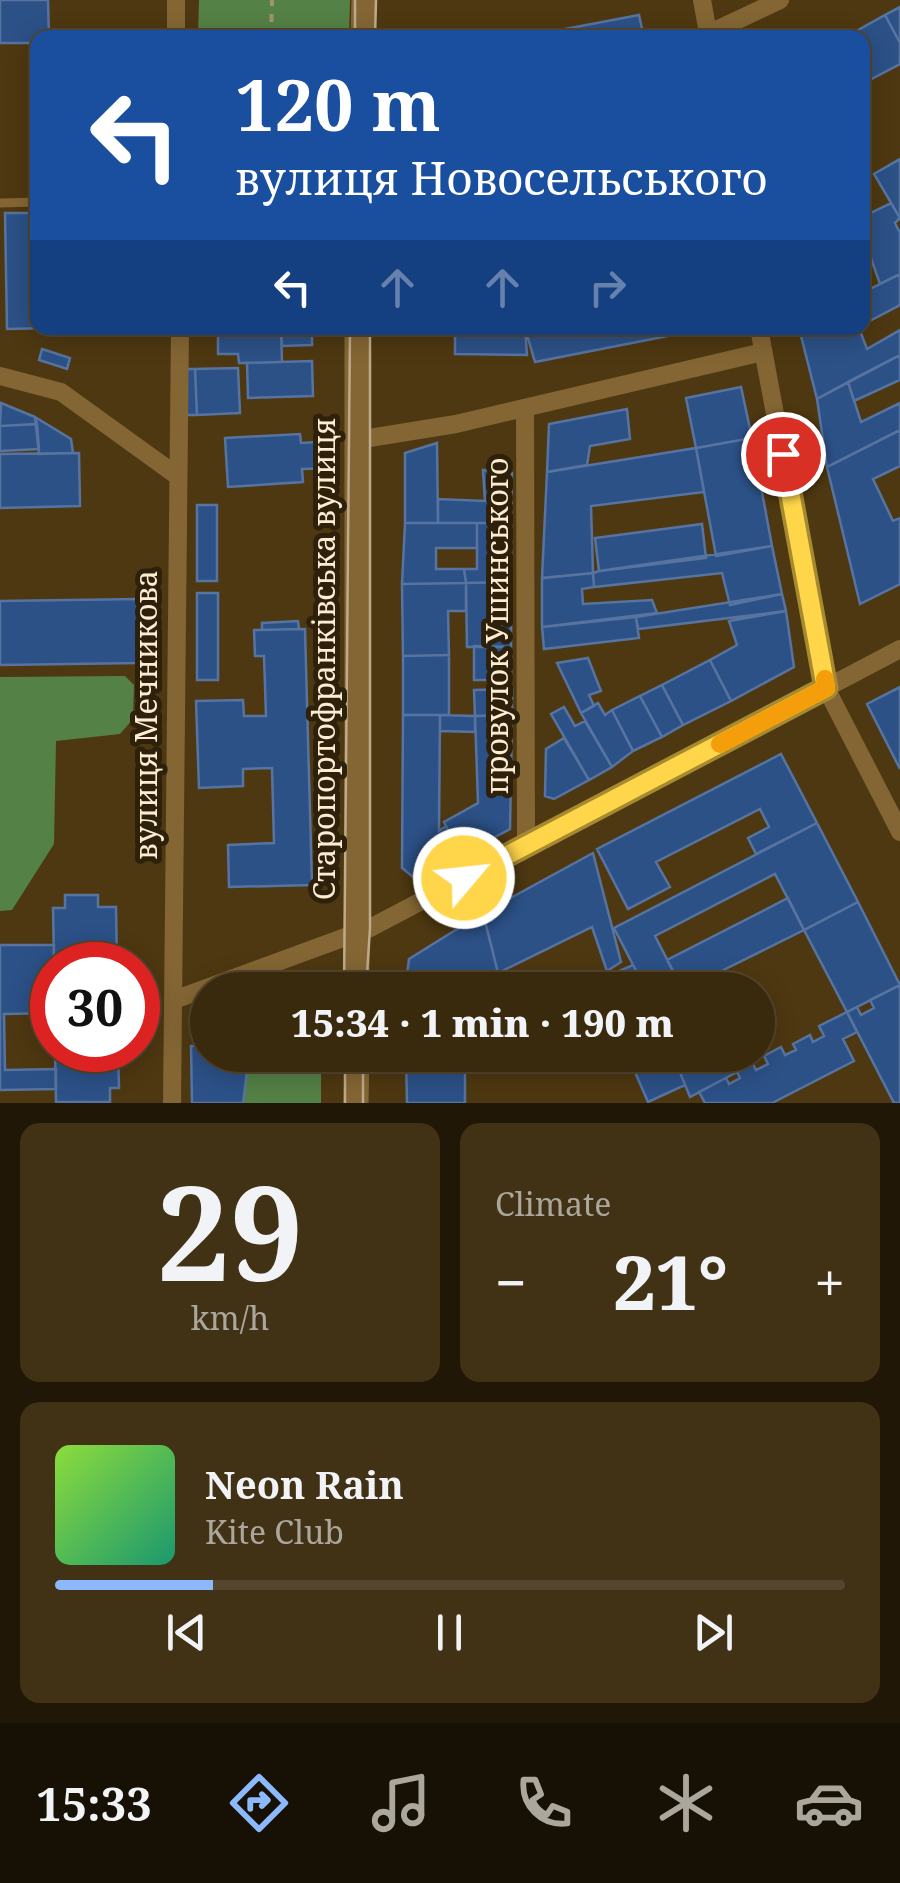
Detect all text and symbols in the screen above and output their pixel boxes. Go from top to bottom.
text: 120 m [235,56,441,152]
icon: left [70,70,200,200]
text: вулиця Новосельського [235,147,768,208]
icon: left [265,260,320,315]
icon: ahead [370,260,425,315]
icon: ahead [475,260,530,315]
icon: right [580,260,635,315]
pin [741,412,826,497]
street label: Старопортофранківська вулиця [303,418,344,900]
icon: arrive [756,427,811,482]
street label: провулок Ушинського [476,458,517,794]
street label: вулиця Мечникова [125,570,166,860]
position arrow [412,826,516,930]
speed limit sign: 30 [30,942,160,1072]
text: 15:34 · 1 min · 190 m [291,996,674,1048]
text: 29 [157,1142,303,1319]
text: Climate [495,1182,611,1225]
text: 21° [613,1230,728,1332]
text: − [495,1244,527,1319]
text: + [814,1244,845,1319]
text: km/h [191,1296,269,1339]
text: Neon Rain [205,1458,404,1510]
text: Kite Club [205,1510,344,1553]
icon: previous [159,1605,214,1660]
icon: pause [422,1605,477,1660]
icon: next [686,1605,741,1660]
icon: directions [224,1768,294,1838]
icon: music [366,1768,436,1838]
icon: phone [509,1768,579,1838]
icon: climate [651,1768,721,1838]
icon: car [794,1768,864,1838]
text: 15:33 [36,1773,152,1834]

